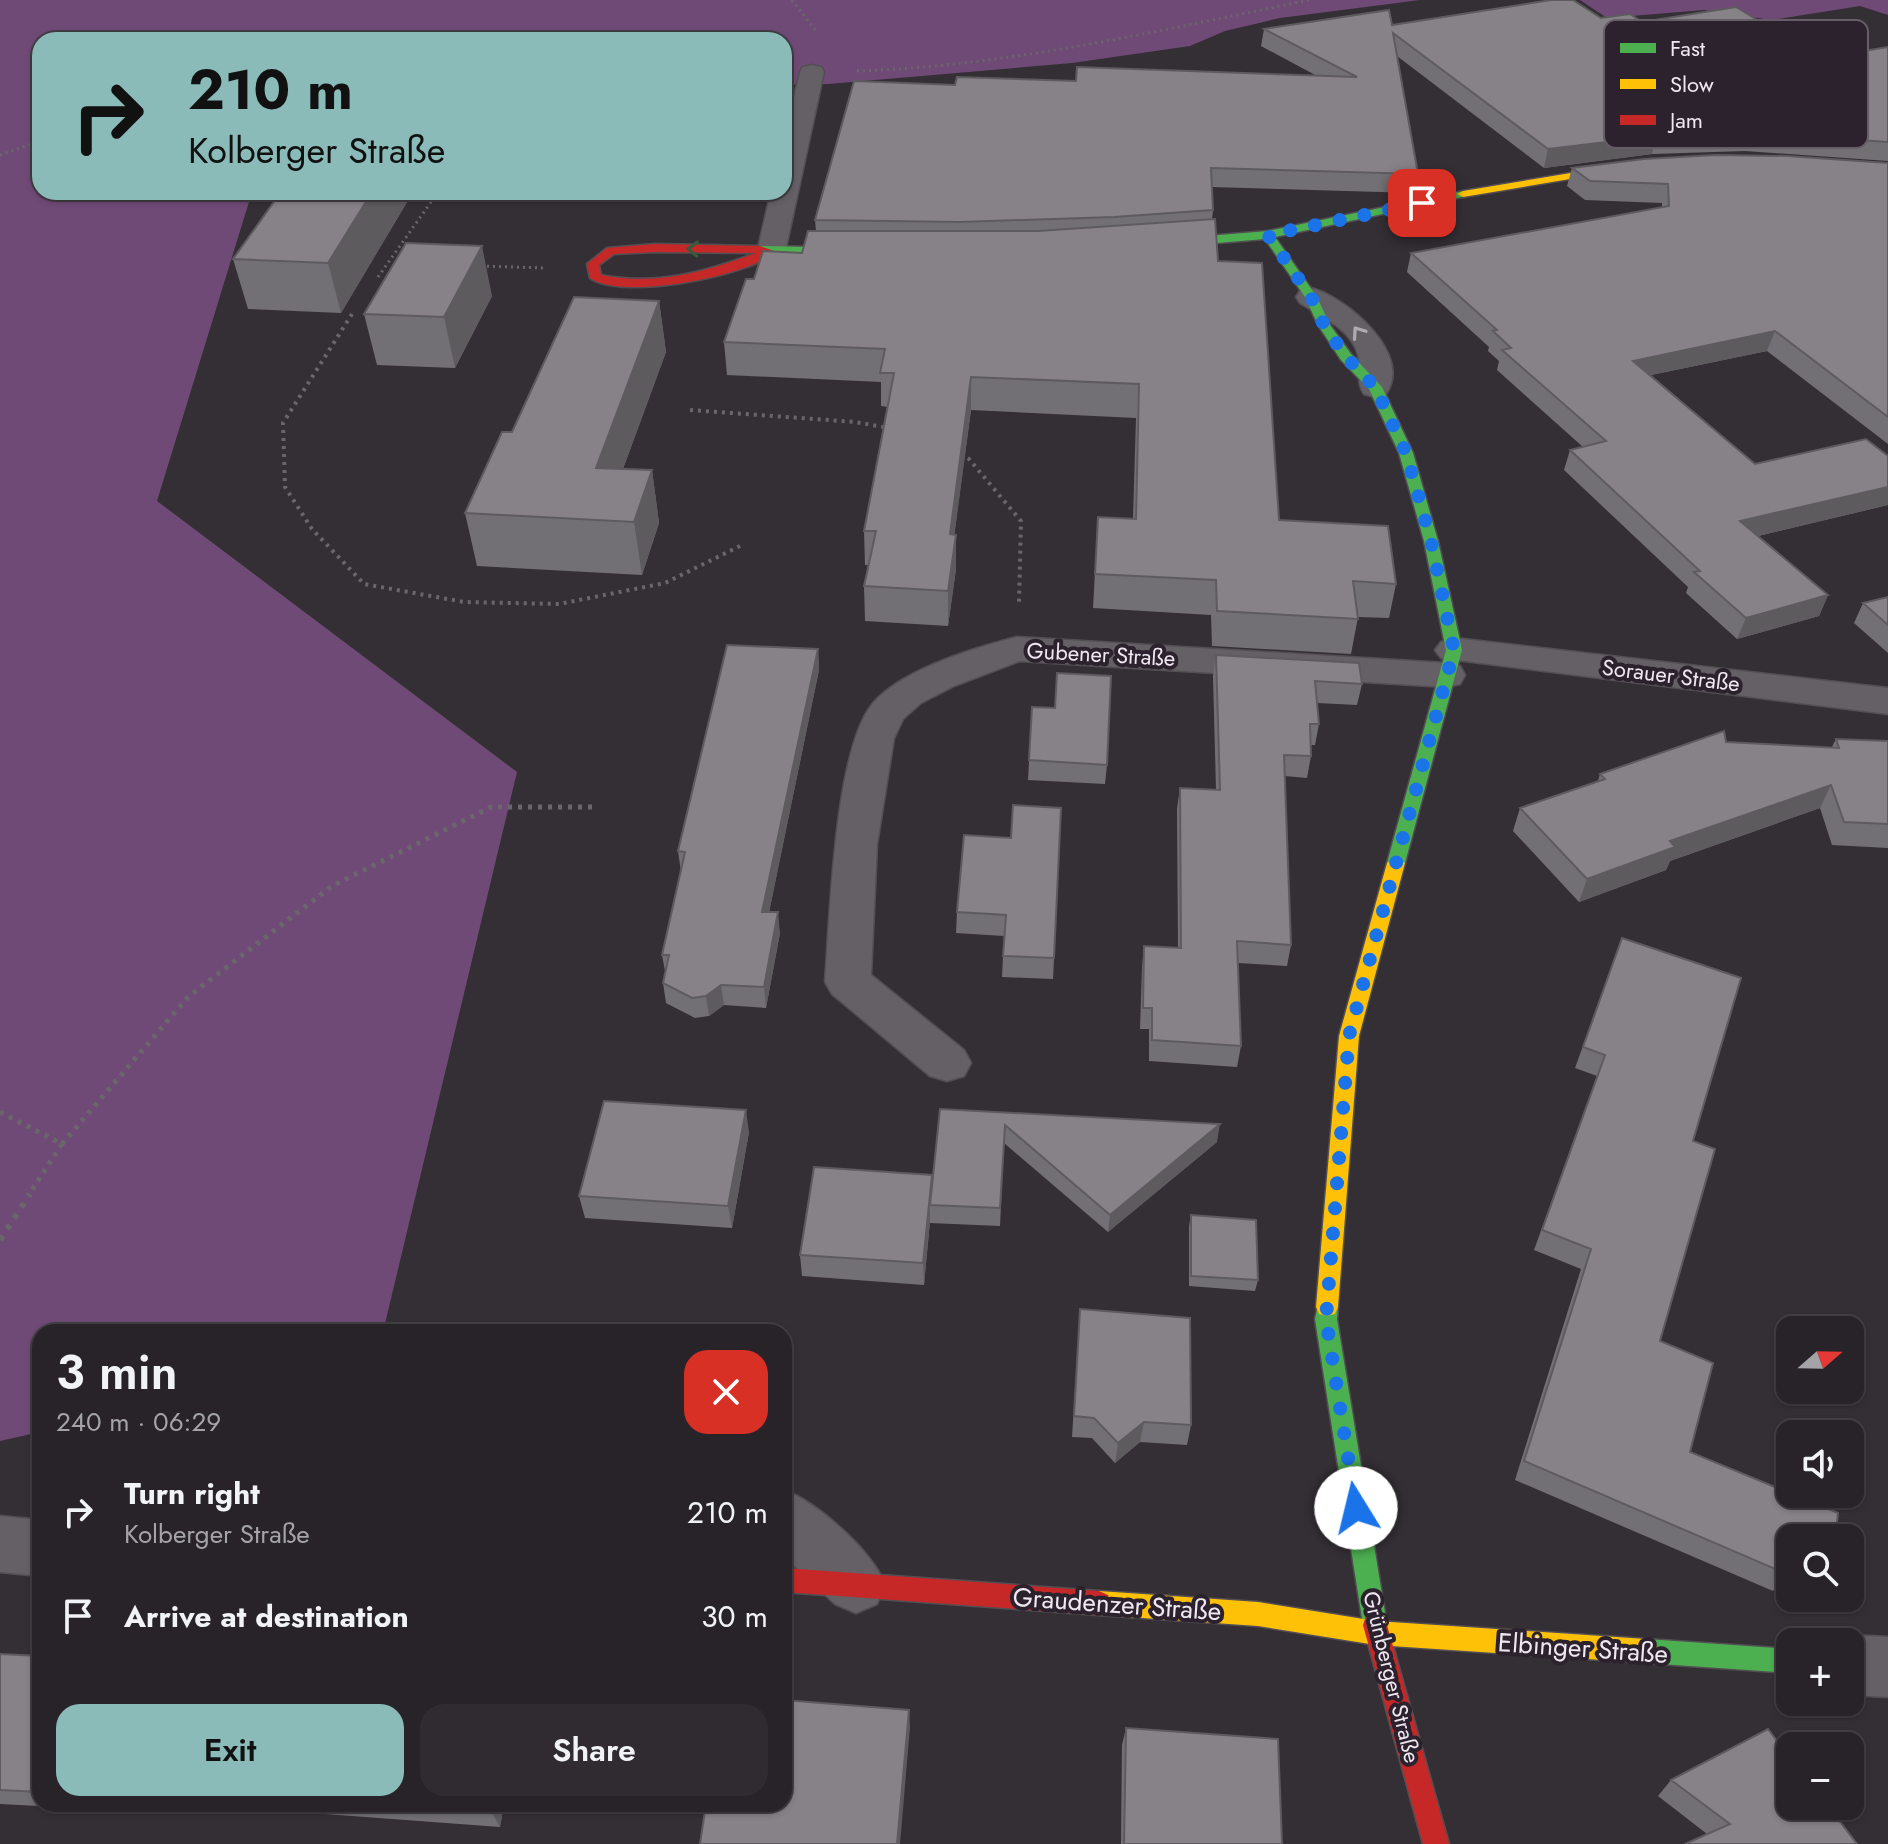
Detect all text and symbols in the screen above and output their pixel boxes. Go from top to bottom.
legend [1604,20,1868,148]
text: Fast [1670,32,1706,64]
text: 210 m [188,49,353,130]
icon: right [56,64,160,168]
text: Slow [1670,68,1714,100]
text: Jam [1667,104,1703,136]
text: Kolberger Straße [188,124,445,176]
pin [1388,169,1456,237]
icon: arrive [1400,181,1444,225]
one-way arrow [686,241,699,258]
one-way arrow [1353,327,1368,341]
street label: Gubener Straße [1026,634,1176,674]
street label: Sorauer Straße [1600,651,1742,699]
north arrow [1776,1316,1864,1404]
map controls [1776,1316,1864,1820]
text: 3 min [56,1338,178,1407]
button: close [684,1350,768,1434]
text: 240 m · 06:29 [56,1403,221,1441]
button: sound [1776,1420,1864,1508]
position arrow [1314,1466,1398,1550]
text: Turn right [124,1472,260,1515]
icon: right [56,1490,100,1534]
text: 210 m [687,1491,768,1534]
text: Kolberger Straße [124,1515,310,1553]
button: search [1776,1524,1864,1612]
street label: Graudenzer Straße [1012,1578,1222,1630]
street label: Grünberger Straße [1355,1588,1429,1766]
icon: arrive [56,1594,100,1638]
text: Arrive at destination [124,1595,409,1638]
text: 30 m [701,1595,768,1638]
street label: Elbinger Straße [1497,1623,1669,1673]
button: + [1776,1628,1864,1716]
button: Exit [56,1704,404,1796]
button: Share [420,1704,768,1796]
button: − [1776,1732,1864,1820]

